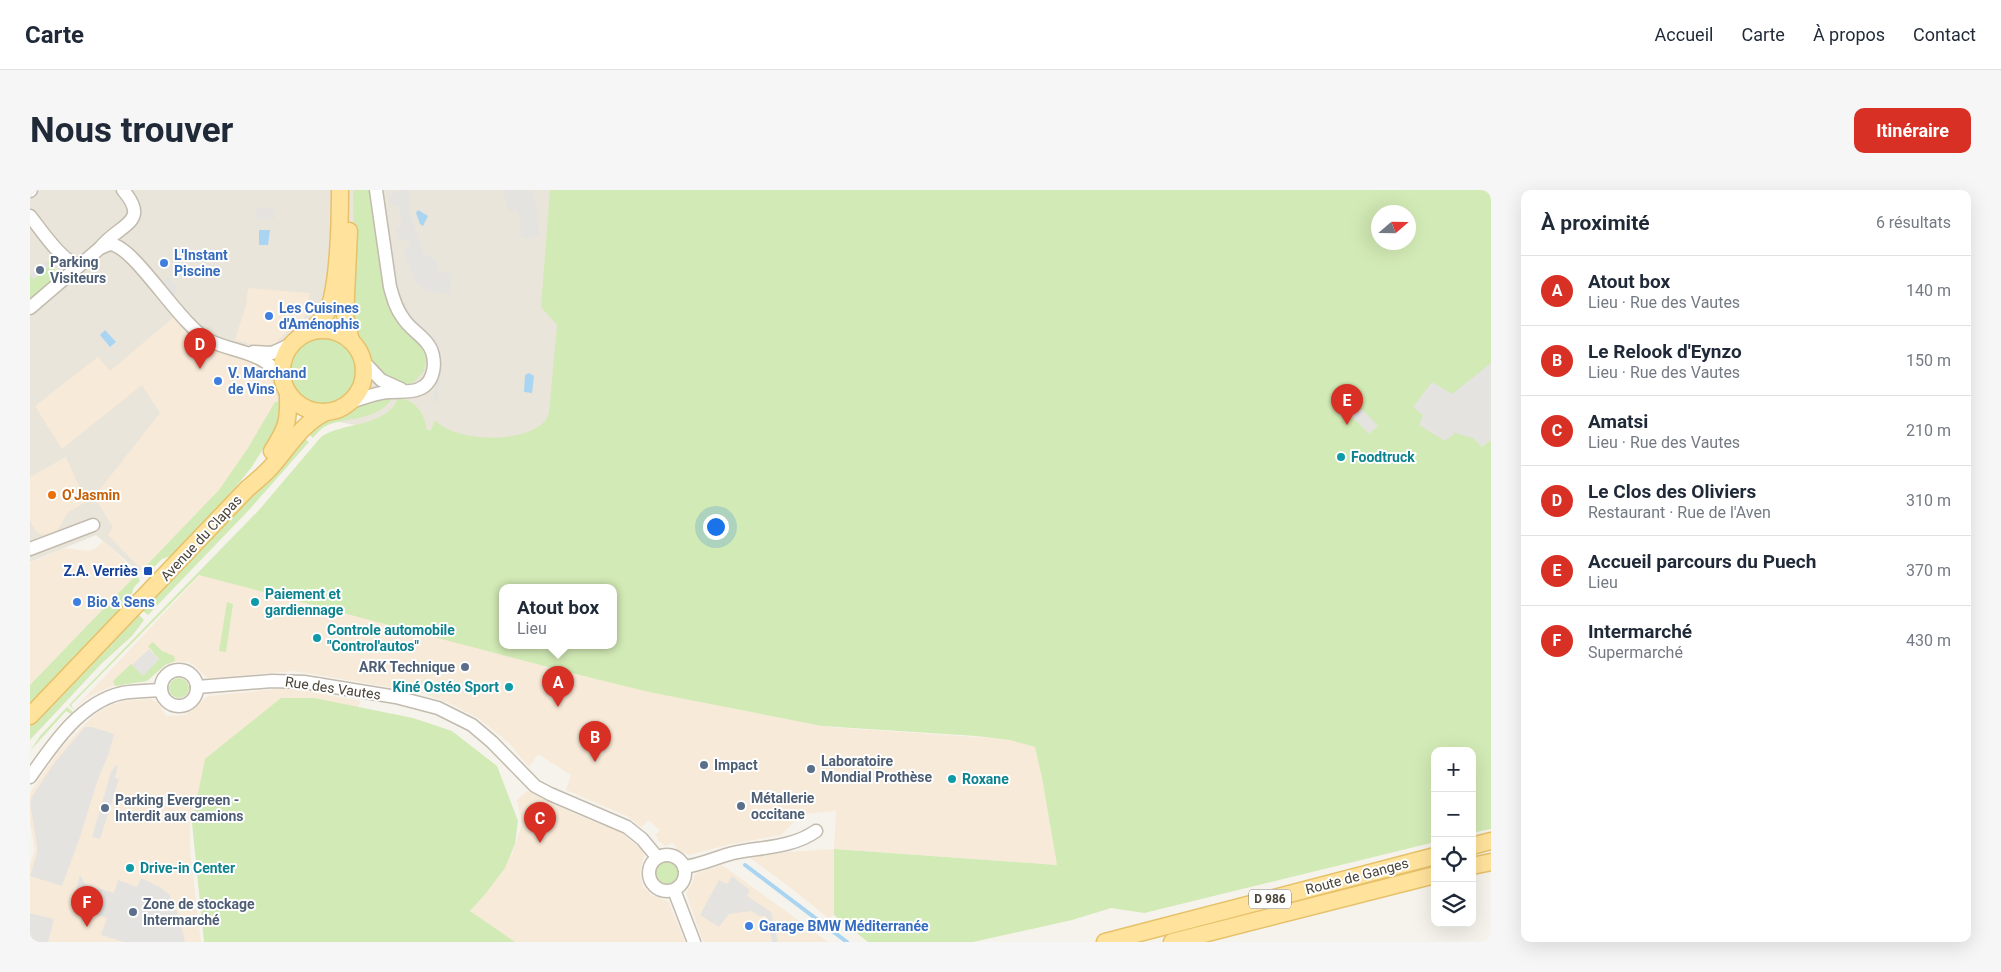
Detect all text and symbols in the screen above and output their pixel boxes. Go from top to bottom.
text: Carte [25,21,84,49]
text: Accueil [1655,24,1713,45]
text: Carte [1741,24,1785,45]
text: À propos [1813,24,1885,45]
text: Contact [1913,24,1976,45]
button: Itinéraire [1854,108,1971,153]
text: Nous trouver [30,110,233,151]
north arrow [1371,205,1416,250]
text: À proximité [1541,211,1650,235]
text: 6 résultats [1876,213,1951,232]
place label: L'Instant Piscine [174,247,228,279]
place label: Parking Visiteurs [50,254,106,286]
marker: L'Instant Piscine [158,257,170,269]
marker: Parking Visiteurs [34,264,46,276]
text: Atout box [1588,270,1670,293]
text: A [1552,281,1562,300]
text: 140 m [1906,281,1951,300]
text: Lieu · Rue des Vautes [1588,293,1740,312]
place label: Les Cuisines d'Aménophis [279,300,360,332]
marker: Les Cuisines d'Aménophis [263,310,275,322]
pin: D [184,328,216,369]
text: Le Relook d'Eynzo [1588,340,1742,363]
text: B [1552,351,1562,370]
text: 150 m [1906,351,1951,370]
text: Lieu · Rue des Vautes [1588,363,1740,382]
place label: V. Marchand de Vins [228,365,306,397]
marker: V. Marchand de Vins [212,375,224,387]
pin: E [1331,384,1363,425]
text: Amatsi [1588,410,1648,433]
text: C [1552,421,1562,440]
text: 210 m [1906,421,1951,440]
text: Lieu · Rue des Vautes [1588,433,1740,452]
place label: Foodtruck [1351,449,1415,465]
marker: Foodtruck [1335,451,1347,463]
text: Le Clos des Oliviers [1588,480,1756,503]
place label: O'Jasmin [62,487,120,503]
marker: O'Jasmin [46,489,58,501]
text: D [1552,491,1562,510]
text: 310 m [1906,491,1951,510]
street label: Avenue du Clapas [157,492,245,584]
text: Restaurant · Rue de l'Aven [1588,503,1771,522]
your location [703,514,729,540]
text: Accueil parcours du Puech [1588,550,1816,573]
text: E [1553,561,1562,580]
text: 370 m [1906,561,1951,580]
place label: Z.A. Verriès [63,563,138,579]
marker: Z.A. Verriès [142,565,154,577]
text: Lieu [1588,573,1618,592]
popup [499,584,617,649]
place label: Paiement et gardiennage [265,586,344,618]
place label: Bio & Sens [87,594,155,610]
marker: Bio & Sens [71,596,83,608]
marker: Paiement et gardiennage [249,596,261,608]
text: Atout box [517,596,599,619]
text: Lieu [517,619,547,638]
text: Intermarché [1588,620,1692,643]
place label: Controle automobile "Control'autos" [327,622,455,654]
text: F [1553,631,1561,650]
text: 430 m [1906,631,1951,650]
marker: Controle automobile "Control'autos" [311,632,323,644]
text: Supermarché [1588,643,1683,662]
place label: ARK Technique [359,659,455,675]
marker: ARK Technique [459,661,471,673]
pin: A [542,666,574,707]
street label: Rue des Vautes [284,673,382,703]
place label: Kiné Ostéo Sport [392,679,499,695]
marker: Kiné Ostéo Sport [503,681,515,693]
pin: B [579,721,611,762]
map controls [1431,747,1476,927]
button: + [1431,747,1476,792]
place label: Laboratoire Mondial Prothèse [821,753,932,785]
place label: Impact [714,757,758,773]
marker: Impact [698,759,710,771]
marker: Laboratoire Mondial Prothèse [805,763,817,775]
place label: Roxane [962,771,1009,787]
marker: Roxane [946,773,958,785]
place label: Métallerie occitane [751,790,815,822]
place label: Parking Evergreen - Interdit aux camions [115,792,244,824]
button: − [1431,792,1476,837]
marker: Métallerie occitane [735,800,747,812]
marker: Parking Evergreen - Interdit aux camions [99,802,111,814]
pin: C [524,802,556,843]
button: locate [1431,837,1476,882]
street label: Route de Ganges [1304,855,1410,897]
place label: Drive-in Center [140,860,235,876]
marker: Drive-in Center [124,862,136,874]
button: layers [1431,882,1476,927]
pin: F [71,886,103,927]
road number: D 986 [1249,890,1291,909]
place label: Zone de stockage Intermarché [143,896,255,928]
marker: Zone de stockage Intermarché [127,906,139,918]
place label: Garage BMW Méditerranée [759,918,929,934]
marker: Garage BMW Méditerranée [743,920,755,932]

